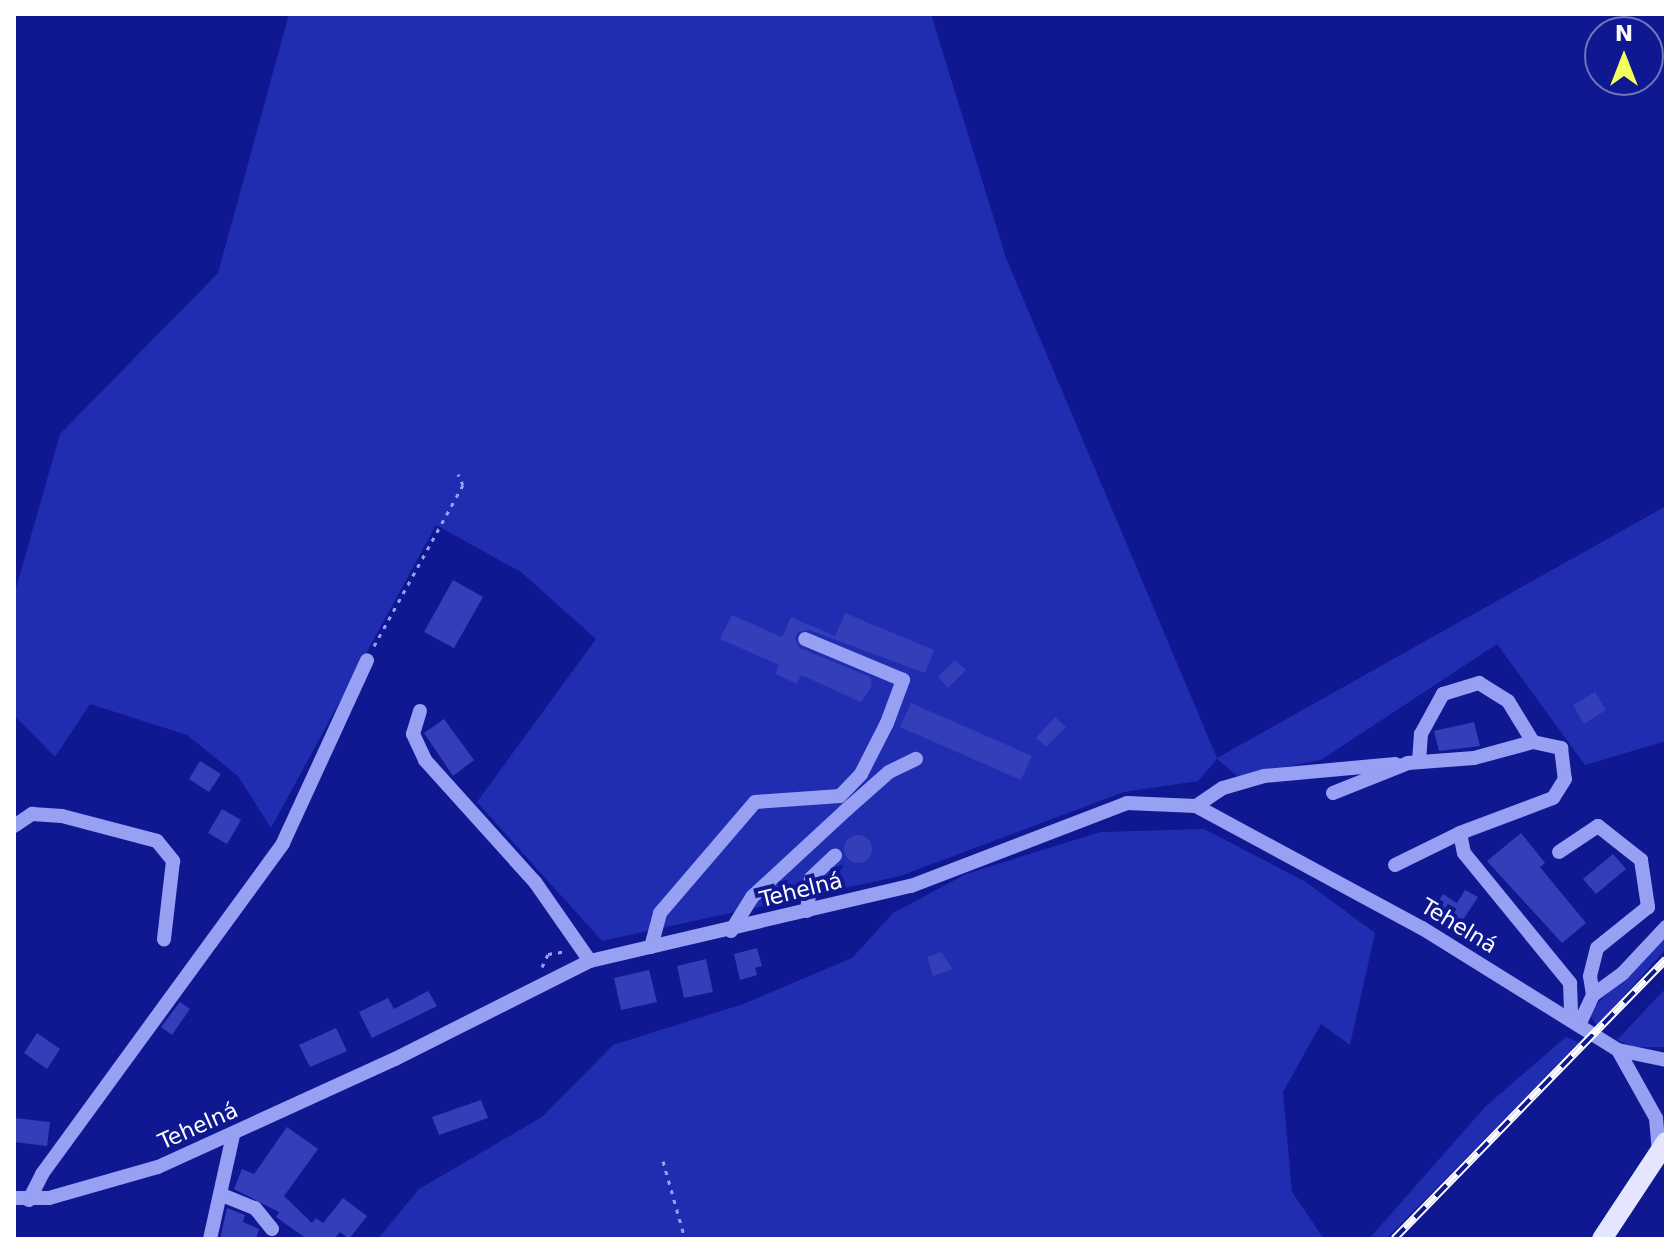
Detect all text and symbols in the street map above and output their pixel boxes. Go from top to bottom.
north arrow [1584,16,1664,96]
text: N [1615,21,1633,46]
street label: Tehelná [757,867,845,913]
street label: Tehelná [1416,893,1502,959]
street label: Tehelná [154,1097,242,1155]

